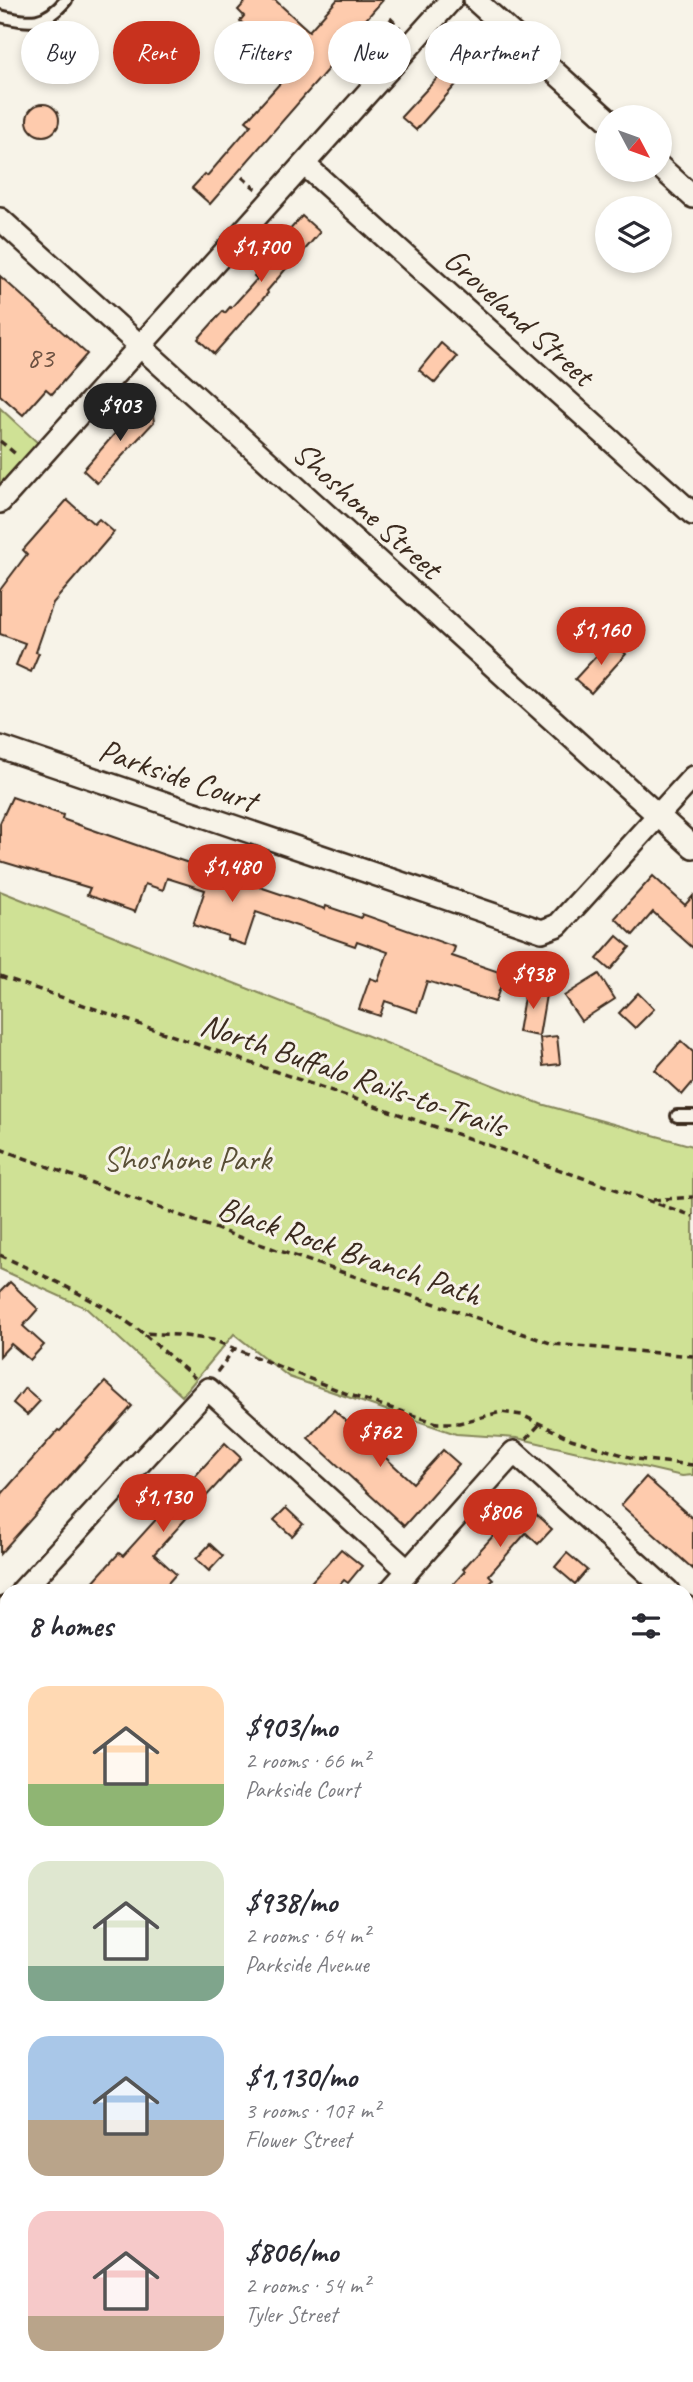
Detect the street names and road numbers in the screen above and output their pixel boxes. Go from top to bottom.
street label: Groveland Street [436,238,605,397]
street label: Shoshone Street [284,432,453,590]
street label: Parkside Court [93,728,266,823]
street label: North Buffalo Rails-to-Trails [195,1003,515,1148]
street label: Black Rock Branch Path [213,1186,488,1316]

